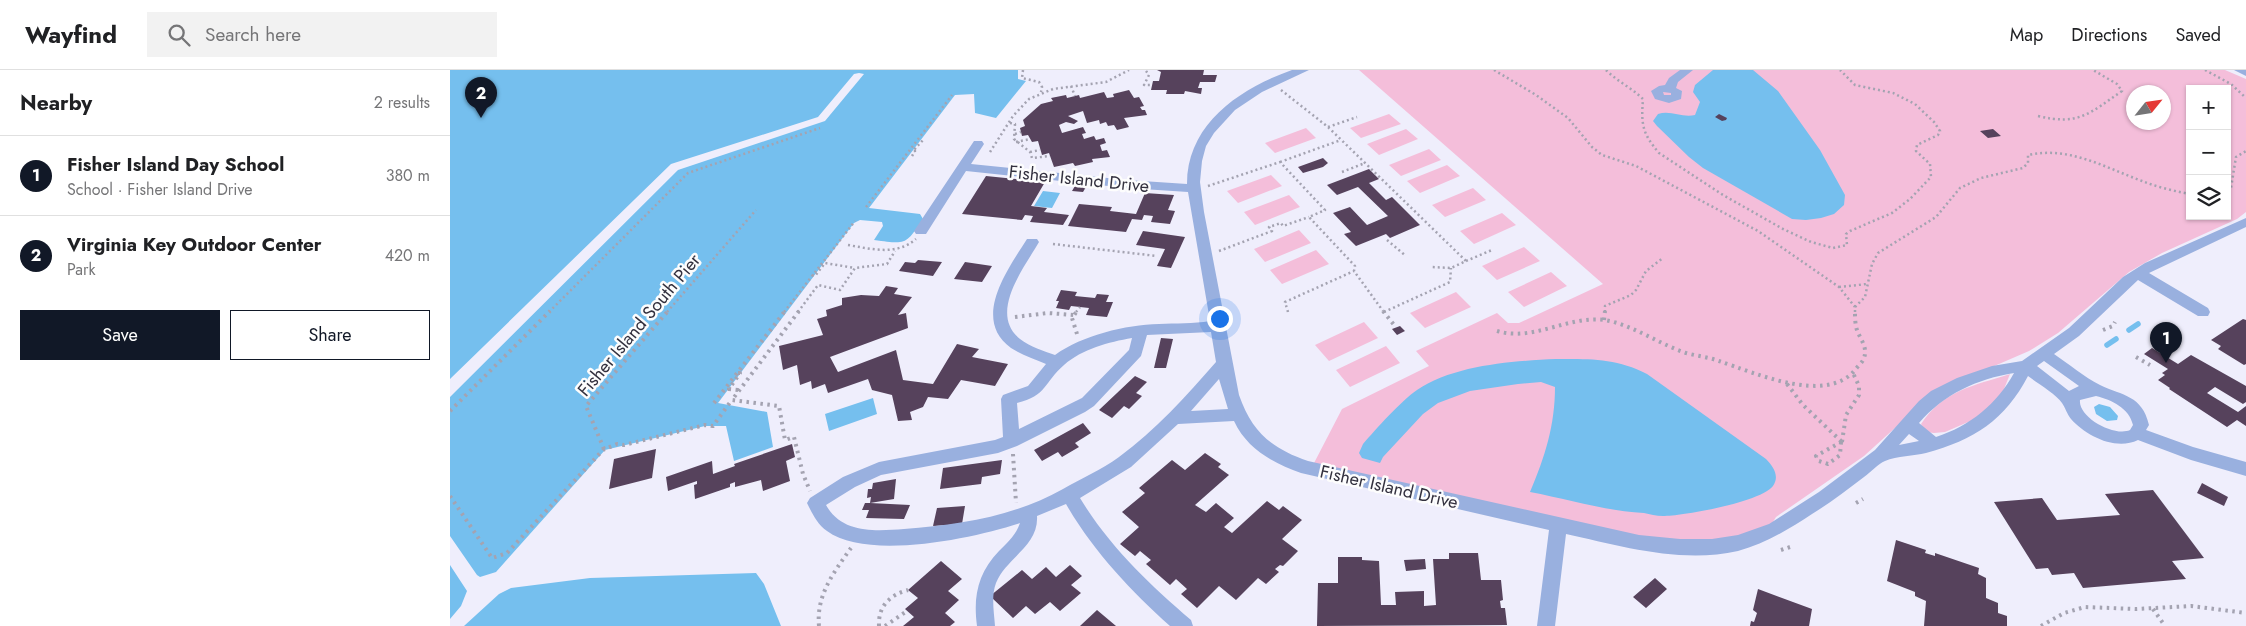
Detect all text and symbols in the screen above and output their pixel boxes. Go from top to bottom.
search box [147,12,497,57]
text: Wayfind [25,17,117,52]
icon: search [165,21,193,49]
text: Search here [205,21,301,48]
text: Map [2010,22,2043,48]
text: Directions [2071,22,2147,48]
text: Saved [2175,22,2221,48]
pin: 2 [465,77,497,118]
north arrow [2126,85,2171,130]
map controls [2186,85,2231,220]
button: + [2186,85,2231,130]
text: Nearby [20,88,92,118]
text: 2 results [374,91,430,114]
button: − [2186,130,2231,175]
text: Fisher Island Day School [67,151,284,178]
street label: Fisher Island Drive [1008,159,1150,199]
text: 1 [32,164,40,187]
text: 380 m [386,164,430,187]
button: layers [2186,175,2231,220]
text: School · Fisher Island Drive [67,178,253,201]
text: Virginia Key Outdoor Center [67,231,322,258]
text: 2 [31,244,41,267]
text: 420 m [385,244,430,267]
street label: Fisher Island South Pier [571,247,707,402]
text: Park [67,258,96,281]
your location [1207,306,1233,332]
button: Save [20,310,220,360]
button: Share [230,310,430,360]
pin: 1 [2150,322,2182,363]
street label: Fisher Island Drive [1317,458,1461,516]

